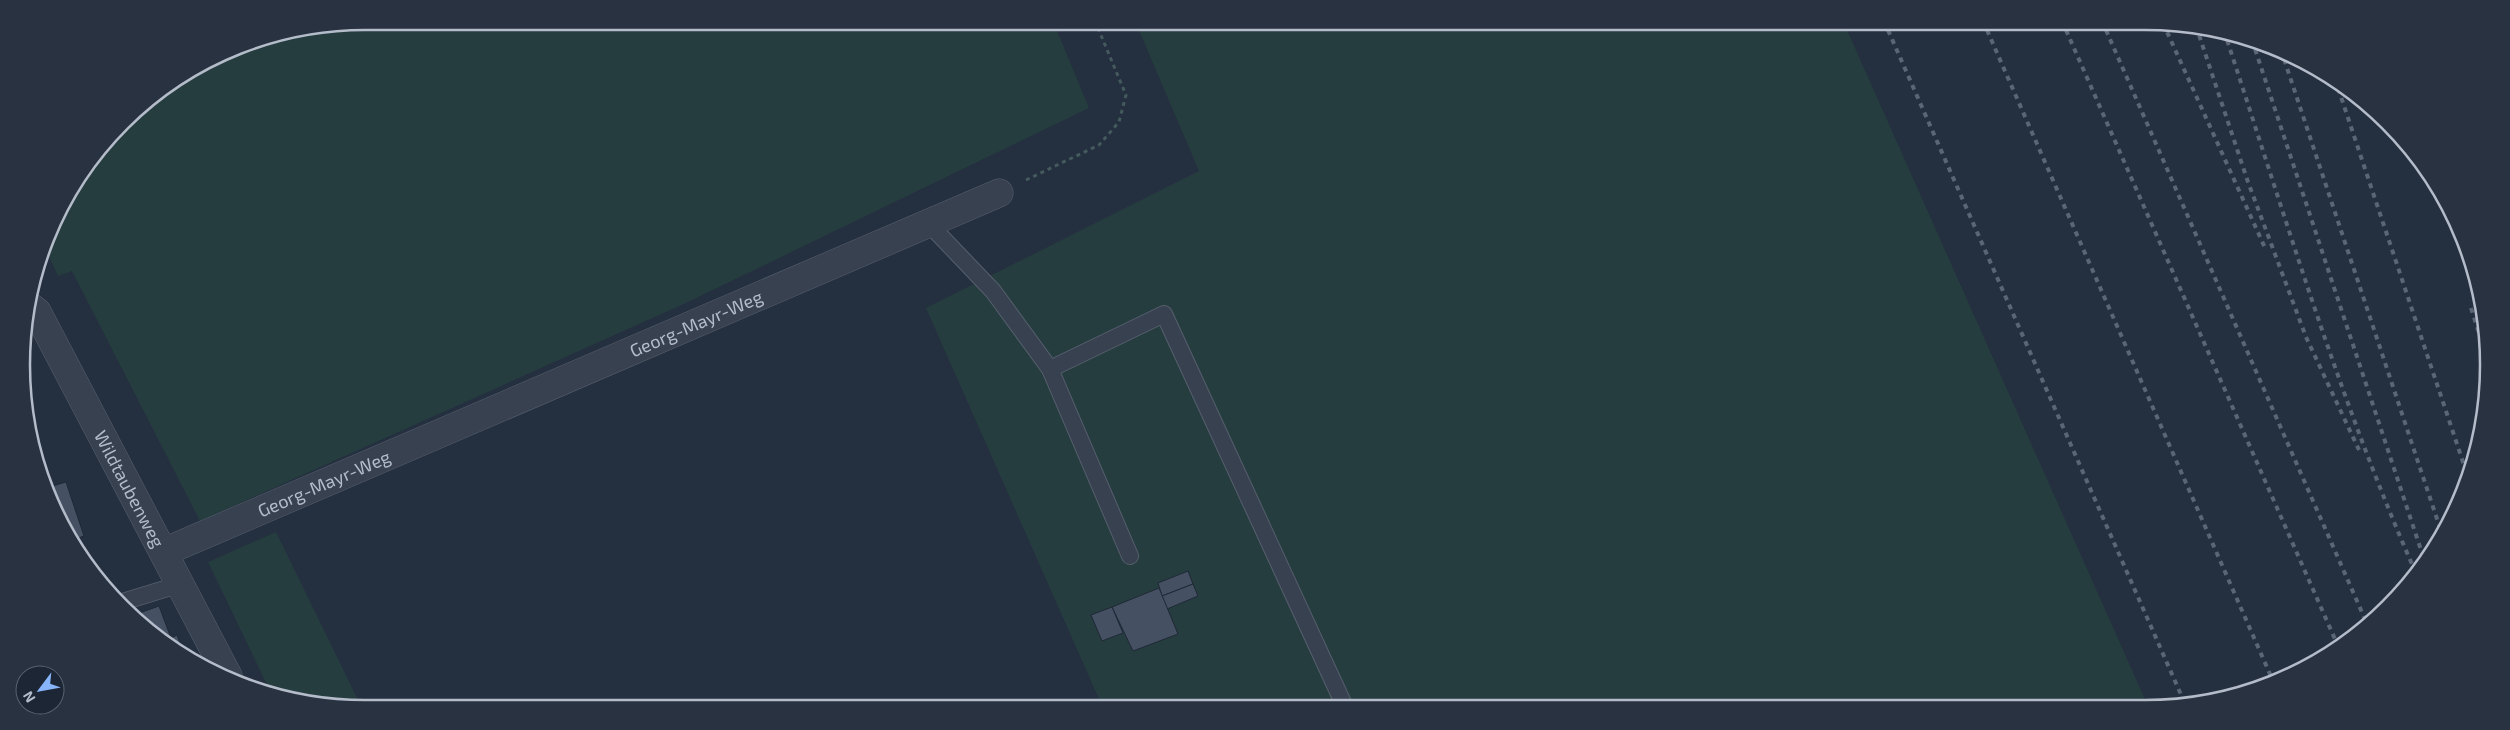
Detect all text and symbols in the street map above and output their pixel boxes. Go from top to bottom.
street label: Georg-Mayr-Weg [626,285,766,362]
street label: Wildtaubenweg [90,426,169,551]
street label: Georg-Mayr-Weg [254,445,394,522]
north arrow [15,665,65,715]
text: N [19,688,38,706]

